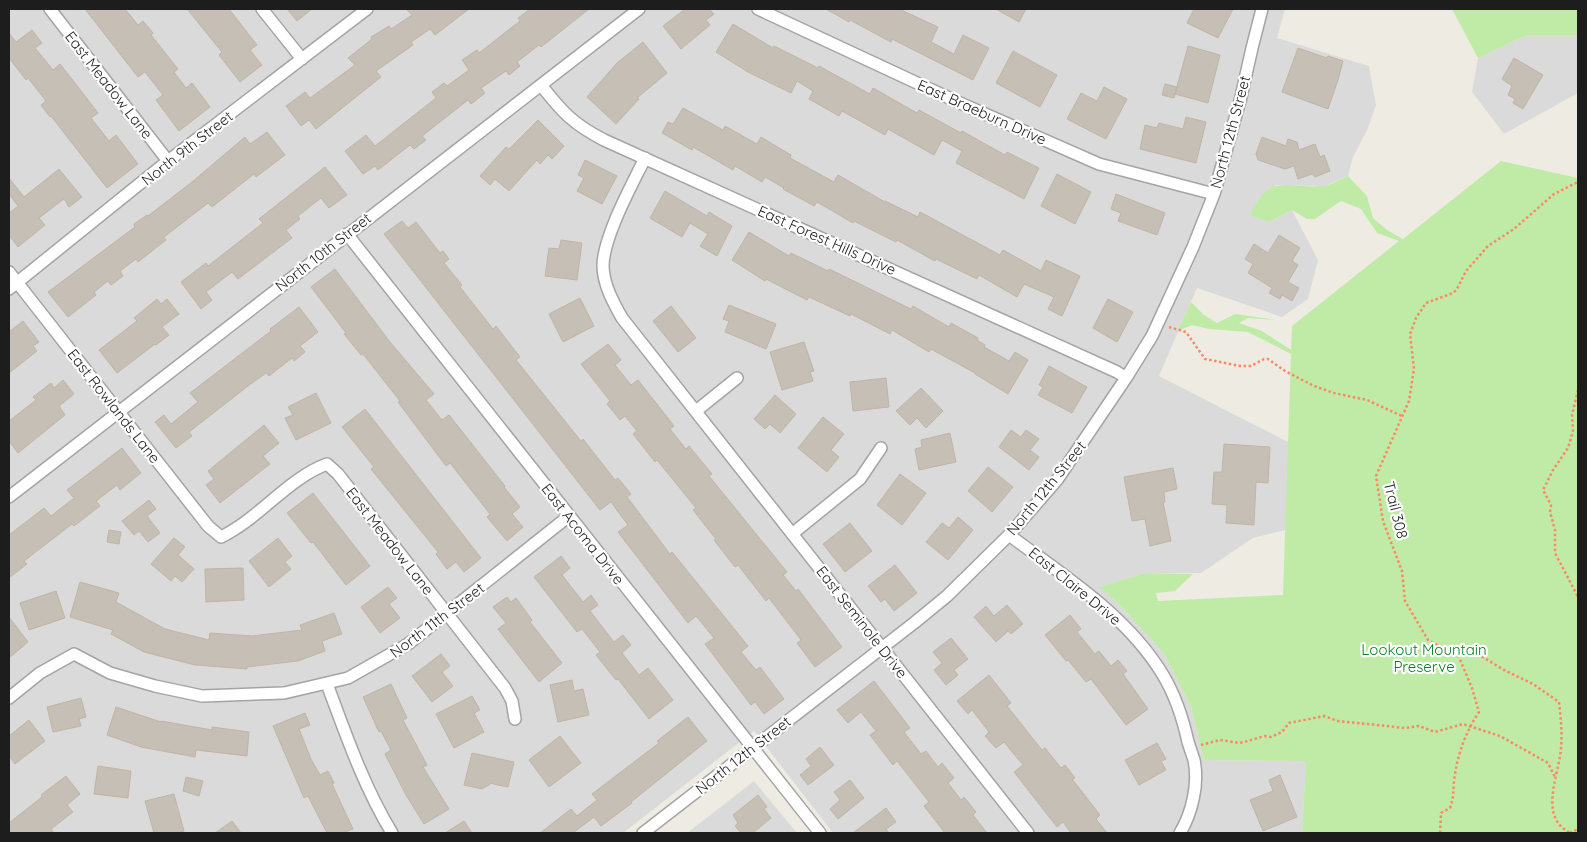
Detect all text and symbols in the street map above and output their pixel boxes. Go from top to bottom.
street label: East Meadow Lane [61,27,157,143]
street label: North 12th Street [1206,74,1254,190]
street label: East Braeburn Drive [915,75,1049,149]
street label: North 9th Street [138,106,236,190]
street label: East Forest Hills Drive [755,201,899,279]
street label: North 10th Street [271,209,375,295]
street label: East Rowlands Lane [63,345,165,467]
street label: North 12th Street [1002,437,1090,539]
street label: Trail 308 [1380,479,1412,541]
street label: East Acoma Drive [538,480,628,588]
street label: East Meadow Lane [342,483,438,599]
street label: East Claire Drive [1025,543,1125,629]
street label: East Seminole Drive [812,562,912,682]
street label: North 11th Street [386,578,488,662]
park label: Lookout Mountain Preserve [1361,640,1487,676]
street label: North 12th Street [691,712,795,798]

